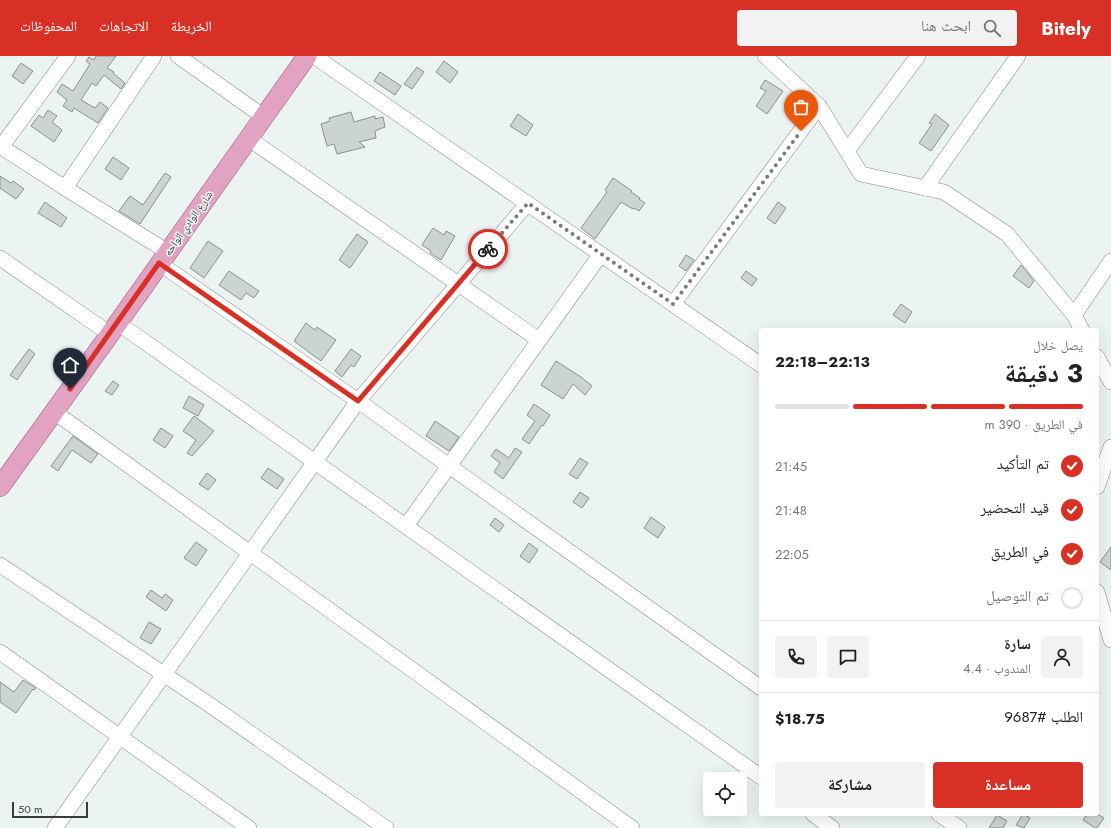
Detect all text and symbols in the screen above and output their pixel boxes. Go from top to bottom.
search box [737,10,1017,46]
text: ابحث هنا [921,15,971,37]
text: Bitely [1041,15,1091,42]
text: المحفوظات [20,16,77,36]
text: الاتجاهات [99,16,149,36]
text: الخريطة [171,16,212,36]
icon: search [981,17,1003,39]
pin [784,90,818,131]
icon: bag [790,96,812,118]
street label: شارع الوادي الواحه [160,187,217,259]
courier [468,229,508,269]
icon: bike [477,238,499,260]
text: يصل خلال [1033,336,1083,355]
pin [53,348,87,389]
text: 22:13–22:18 [775,351,870,373]
icon: home [59,354,81,376]
text: 3 دقيقة [1004,354,1083,392]
text: في الطريق · 390 m [984,415,1083,434]
text: تم التأكيد [997,453,1049,475]
icon: check [1061,455,1083,477]
text: 21:45 [775,457,807,476]
text: قيد التحضير [980,497,1049,519]
icon: check [1061,499,1083,521]
text: 21:48 [775,501,807,520]
text: في الطريق [991,541,1049,563]
icon: check [1061,543,1083,565]
text: 22:05 [775,545,809,564]
text: تم التوصيل [986,585,1049,607]
text: سارة [1004,633,1031,655]
button: phone [775,636,817,678]
button: chat [827,636,869,678]
button: person [1041,636,1083,678]
text: المندوب · 4.4 [963,659,1031,678]
text: الطلب #9687 [1004,706,1083,728]
text: $18.75 [775,708,825,730]
button: مشاركة [775,762,925,808]
button: مساعدة [933,762,1083,808]
map controls [703,772,747,816]
button: locate [703,772,747,816]
scale bar [12,800,88,819]
text: 50 m [18,801,43,817]

